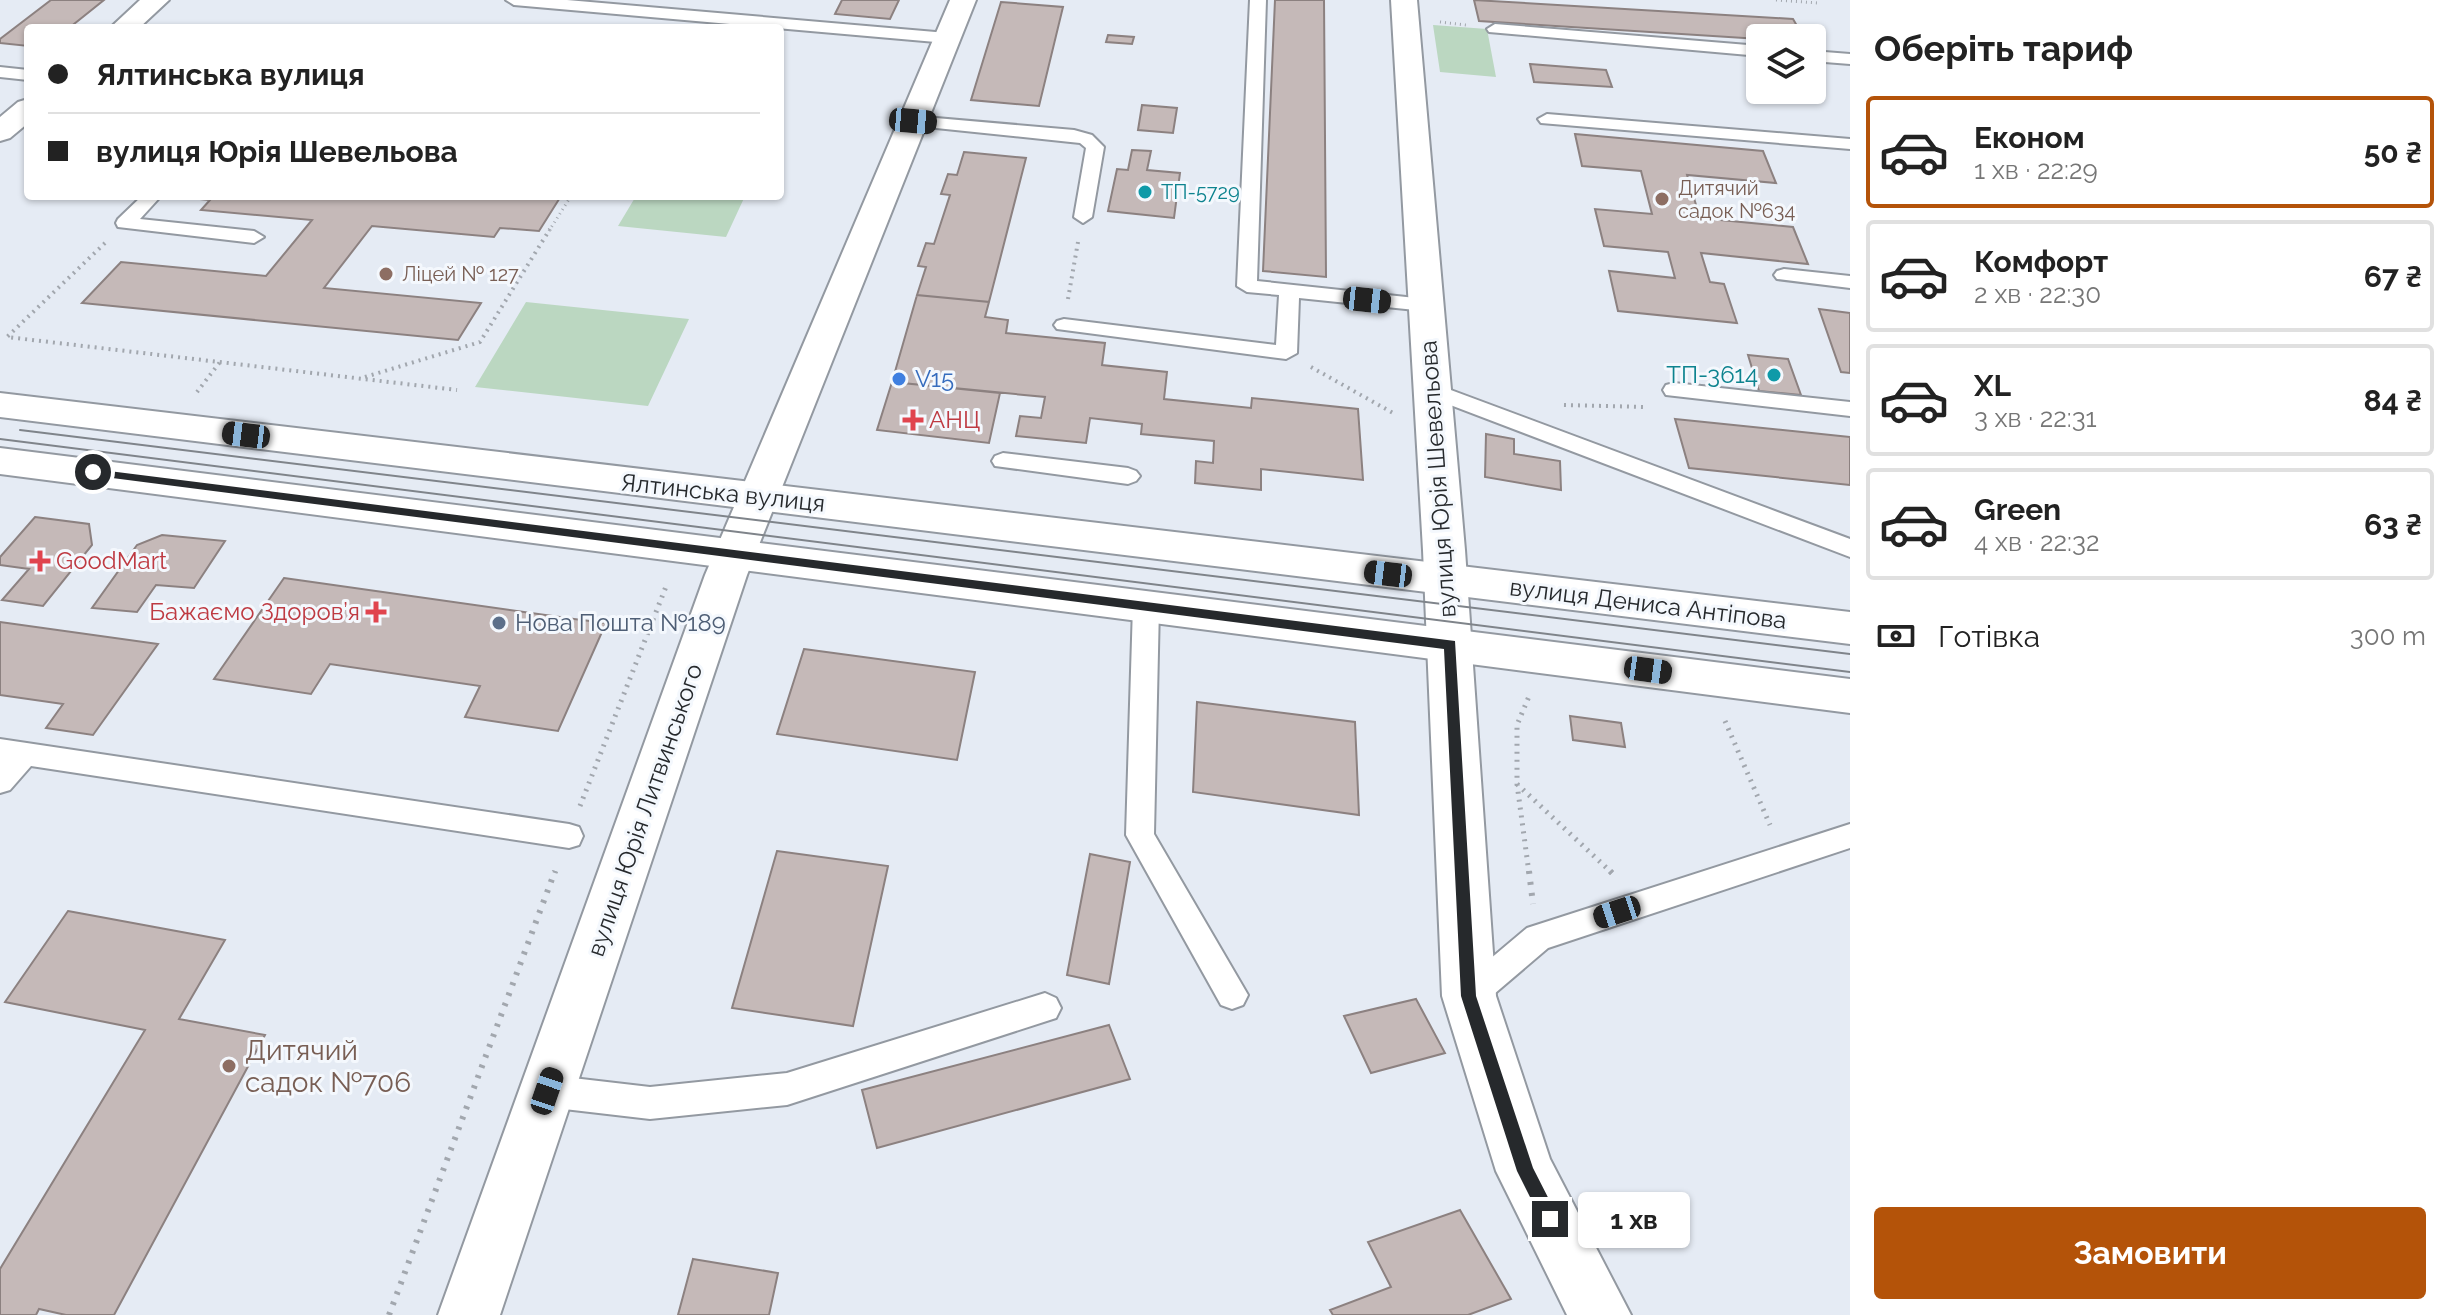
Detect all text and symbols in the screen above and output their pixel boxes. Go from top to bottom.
map controls [1746,24,1826,104]
button: layers [1746,24,1826,104]
text: Оберіть тариф [1874,27,2133,69]
text: Ялтинська вулиця [96,57,365,92]
car [888,107,938,135]
icon: car [1878,116,1950,188]
text: Економ [1974,120,2085,155]
text: вулиця Юрія Шевельова [96,134,458,169]
text: 50 ₴ [2364,135,2422,170]
text: 1 хв · 22:29 [1974,155,2098,185]
place label: Дитячий садок №634 [1678,176,1795,223]
place label: ТП-5729 [1161,180,1240,204]
marker: ТП-5729 [1136,183,1154,201]
marker: Дитячий садок №634 [1653,190,1671,208]
icon: car [1878,240,1950,312]
text: Комфорт [1974,244,2108,279]
text: 67 ₴ [2364,259,2422,294]
place label: Ліцей № 127 [402,262,519,286]
marker: Ліцей № 127 [377,265,395,283]
text: 2 хв · 22:30 [1974,279,2101,309]
car [1342,286,1392,314]
street label: вулиця Юрія Шевельова [1413,340,1462,619]
place label: ТП-3614 [1666,360,1758,389]
place label: V15 [915,364,954,393]
icon: car [1878,364,1950,436]
marker: ТП-3614 [1765,366,1783,384]
text: XL [1974,368,2011,403]
marker: V15 [890,370,908,388]
text: 84 ₴ [2364,383,2422,418]
text: 3 хв · 22:31 [1974,403,2097,433]
place label: АНЦ [929,405,981,434]
marker: АНЦ [904,411,922,429]
car [221,420,271,450]
route start [75,454,111,490]
street label: Ялтинська вулиця [619,467,827,518]
icon: car [1878,488,1950,560]
text: Green [1974,492,2061,527]
text: 63 ₴ [2364,507,2422,542]
text: 4 хв · 22:32 [1974,527,2099,557]
place label: GoodMart [56,546,167,575]
marker: GoodMart [31,552,49,570]
car [1363,559,1413,589]
street label: вулиця Дениса Антіпова [1508,572,1788,635]
place label: Бажаємо Здоров’я [149,597,360,626]
marker: Бажаємо Здоров’я [367,603,385,621]
place label: Нова Пошта №189 [515,608,726,637]
marker: Нова Пошта №189 [490,614,508,632]
icon: cash [1874,614,1918,658]
text: Готівка [1938,619,2040,654]
text: 300 m [2350,621,2426,651]
car [1623,655,1673,685]
street label: вулиця Юрія Литвинського [581,660,708,960]
car [1590,893,1644,931]
place label: Дитячий садок №706 [245,1034,411,1099]
marker: Дитячий садок №706 [220,1057,238,1075]
car [528,1064,566,1118]
callout: 1 хв [1578,1191,1690,1247]
route end [1532,1201,1568,1237]
text: 1 хв [1610,1205,1658,1235]
button: Замовити [1874,1207,2426,1299]

